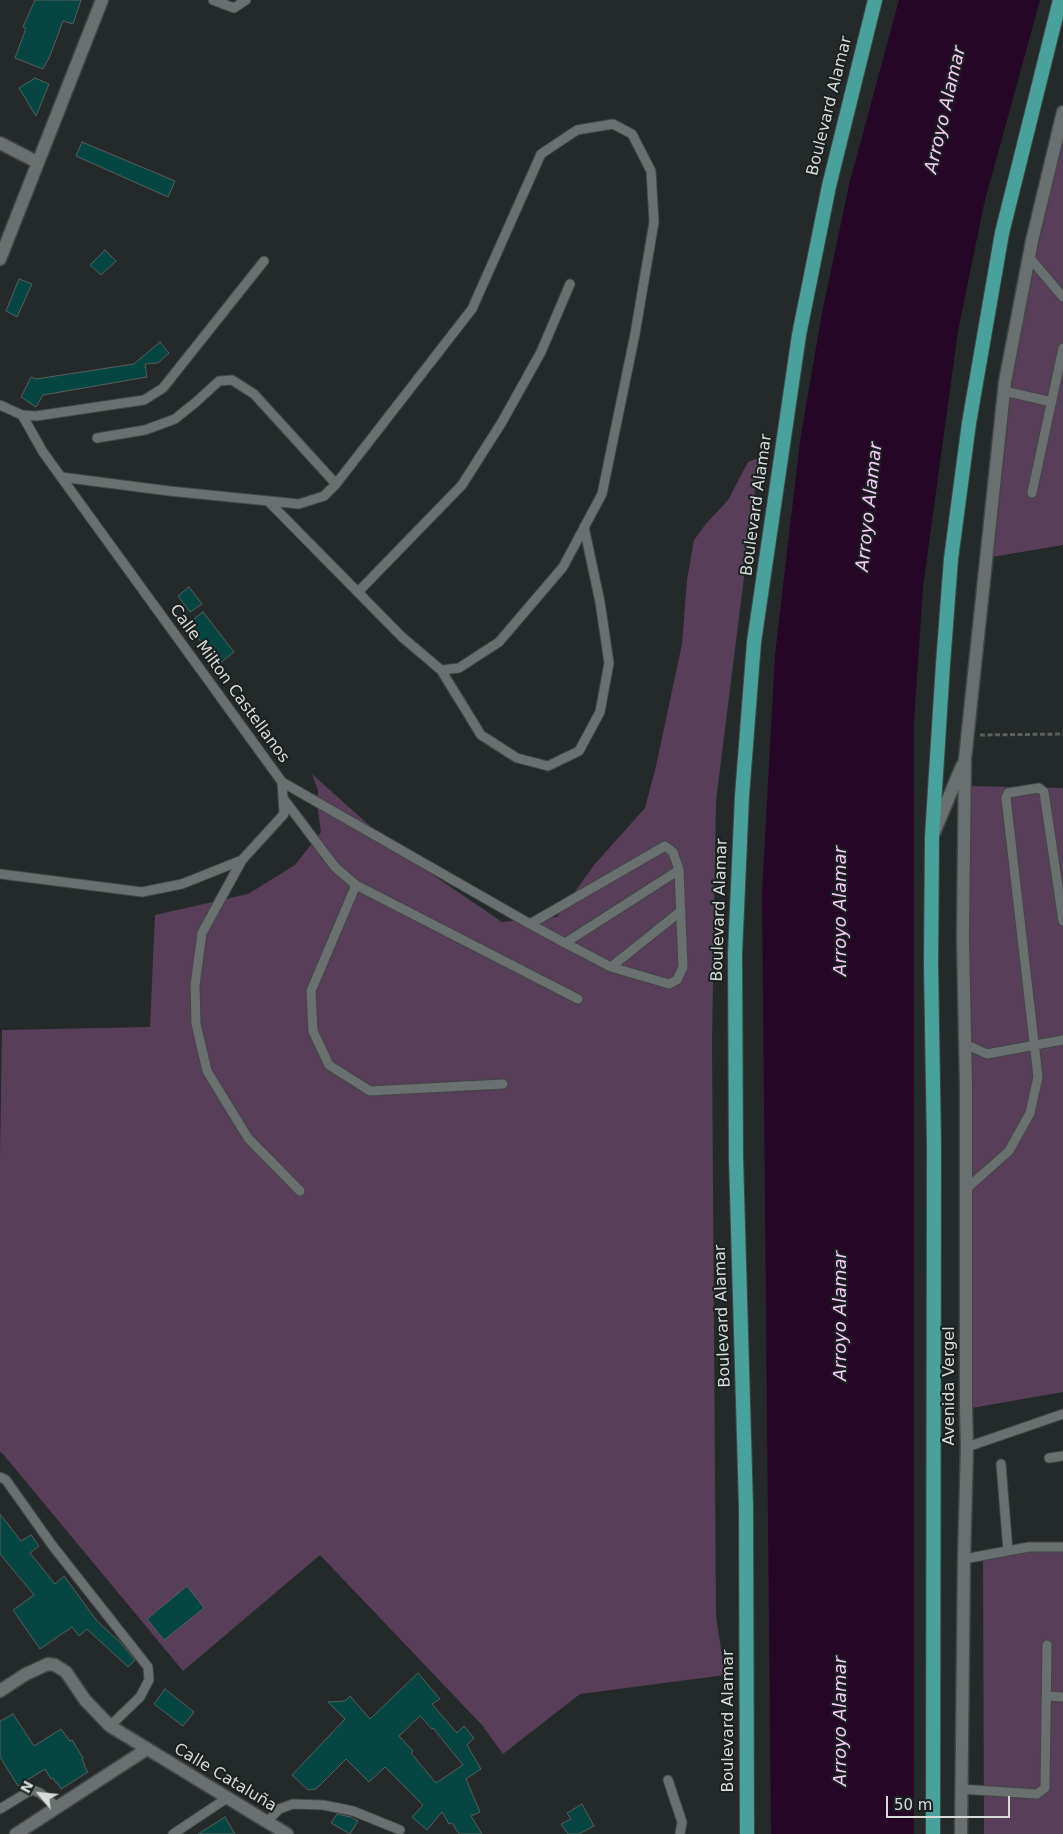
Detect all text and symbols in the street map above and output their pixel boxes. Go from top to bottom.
street label: Boulevard Alamar [803,34,857,178]
water label: Arroyo Alamar [921,44,971,176]
street label: Boulevard Alamar [738,433,776,577]
water label: Arroyo Alamar [852,441,888,573]
street label: Calle Milton Castellanos [165,601,293,767]
street label: Boulevard Alamar [708,838,732,982]
water label: Arroyo Alamar [830,846,852,976]
street label: Boulevard Alamar [711,1244,735,1388]
water label: Arroyo Alamar [830,1251,852,1381]
street label: Avenida Vergel [940,1326,960,1446]
street label: Boulevard Alamar [719,1649,739,1793]
water label: Arroyo Alamar [830,1656,852,1786]
street label: Calle Cataluña [170,1740,280,1816]
north arrow [15,1769,65,1819]
text: N [17,1778,37,1796]
scale bar [888,1786,1012,1818]
text: 50 m [894,1796,932,1814]

